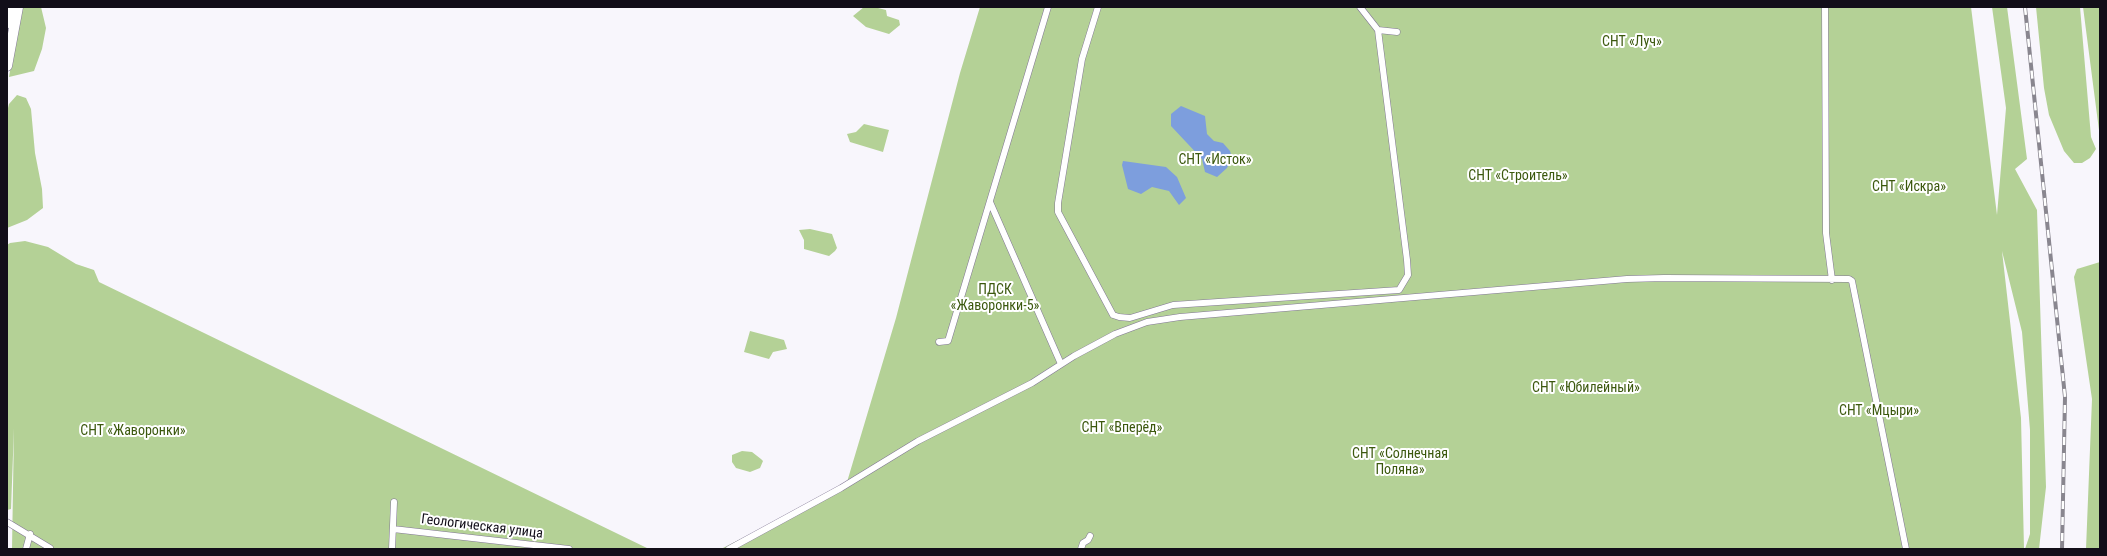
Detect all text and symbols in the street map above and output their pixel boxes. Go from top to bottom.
park label: СНТ «Луч» [1602,34,1662,50]
park label: СНТ «Исток» [1178,152,1252,168]
park label: СНТ «Строитель» [1468,168,1568,184]
park label: СНТ «Искра» [1872,179,1946,195]
park label: ПДСК «Жаворонки-5» [951,282,1039,314]
park label: СНТ «Юбилейный» [1532,380,1640,396]
park label: СНТ «Мцыри» [1839,403,1919,419]
park label: СНТ «Вперёд» [1082,420,1162,436]
park label: СНТ «Жаворонки» [80,423,186,439]
park label: СНТ «Солнечная Поляна» [1352,446,1448,478]
street label: Геологическая улица [420,511,544,543]

